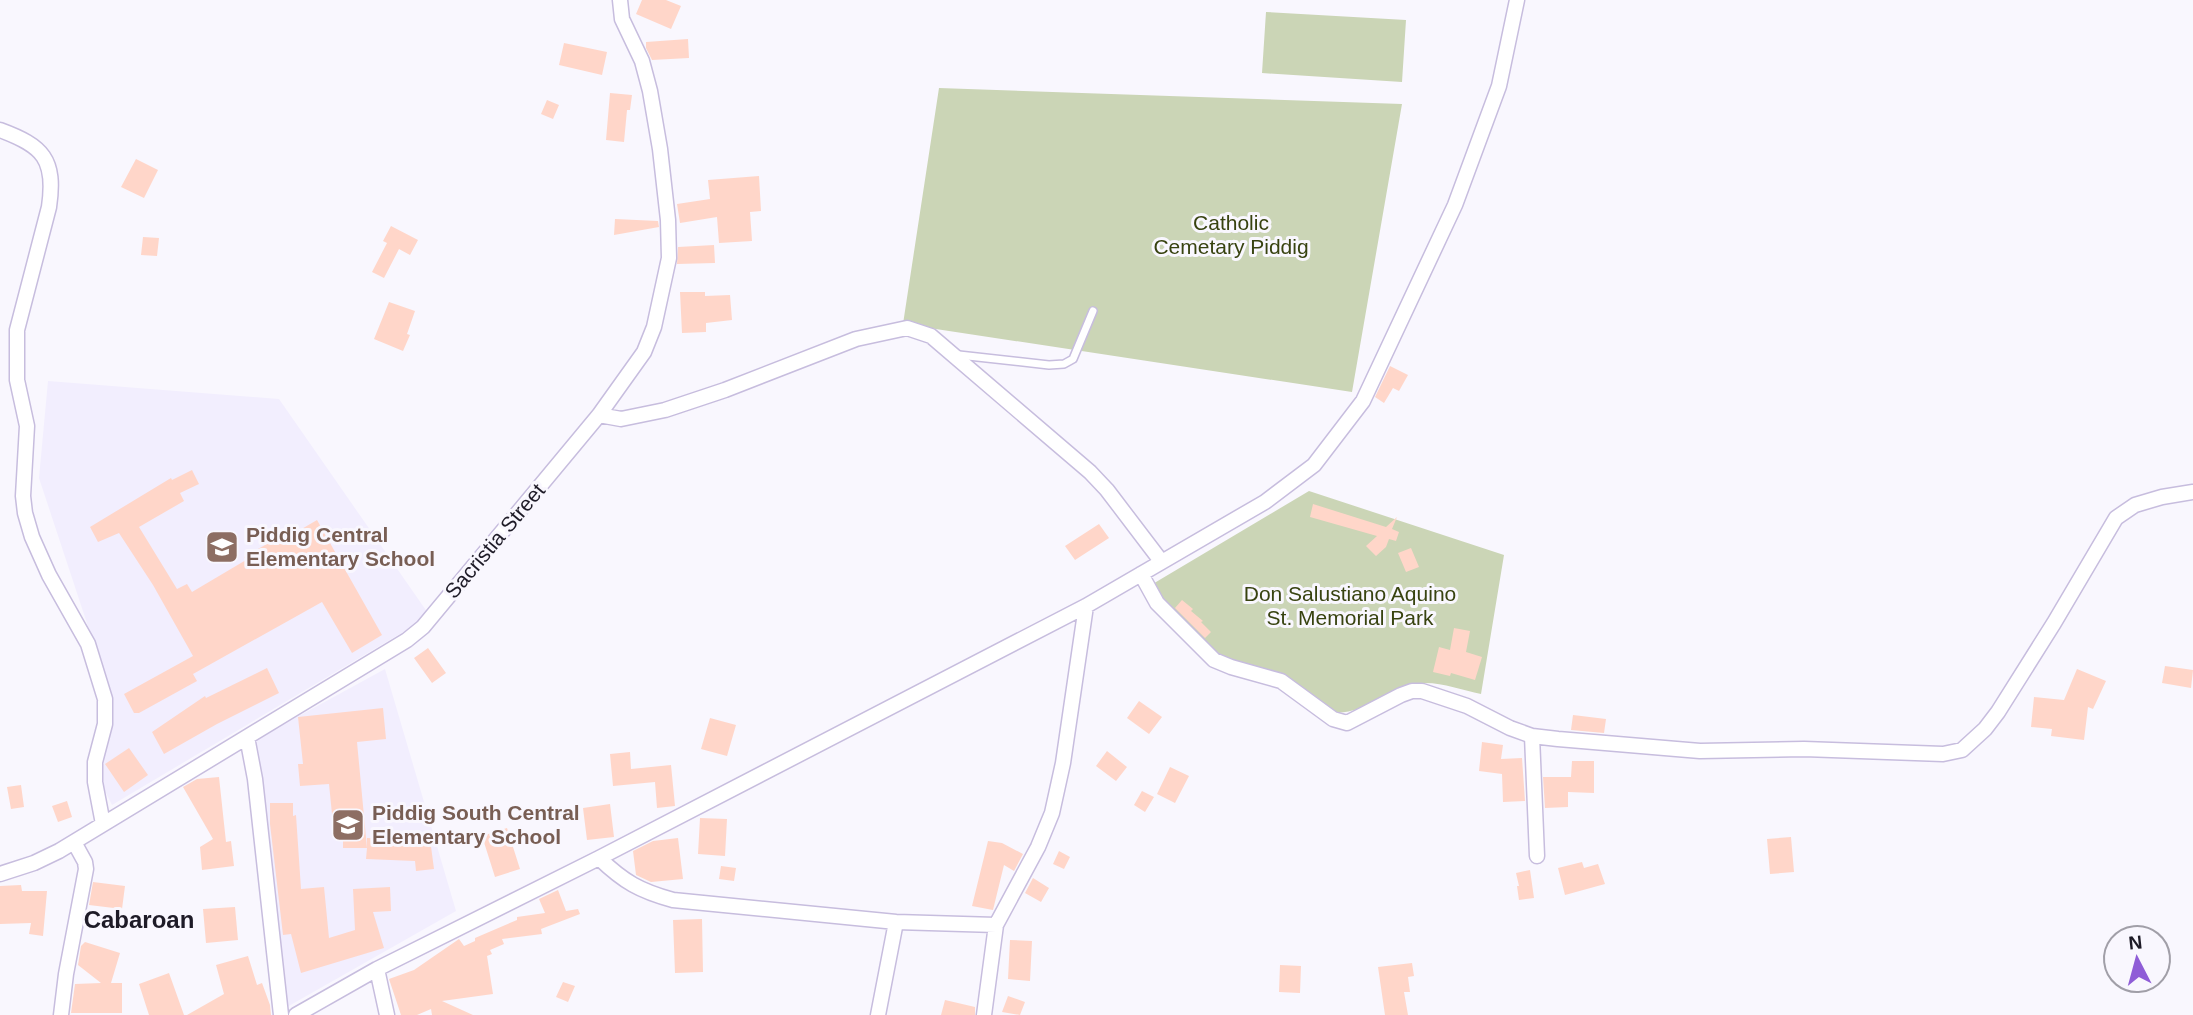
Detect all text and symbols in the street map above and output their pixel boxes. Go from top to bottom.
park label: Catholic Cemetary Piddig [1153,211,1309,258]
street label: Sacristia Street [440,479,549,603]
place label: Piddig Central Elementary School [246,523,435,570]
school or university icon: Piddig Central Elementary School [203,528,241,566]
park label: Don Salustiano Aquino St. Memorial Park [1244,582,1456,629]
place label: Piddig South Central Elementary School [372,801,580,848]
school or university icon: Piddig South Central Elementary School [329,806,367,844]
district label: Cabaroan [84,906,194,933]
north arrow [2102,924,2172,994]
text: N [2127,931,2143,954]

